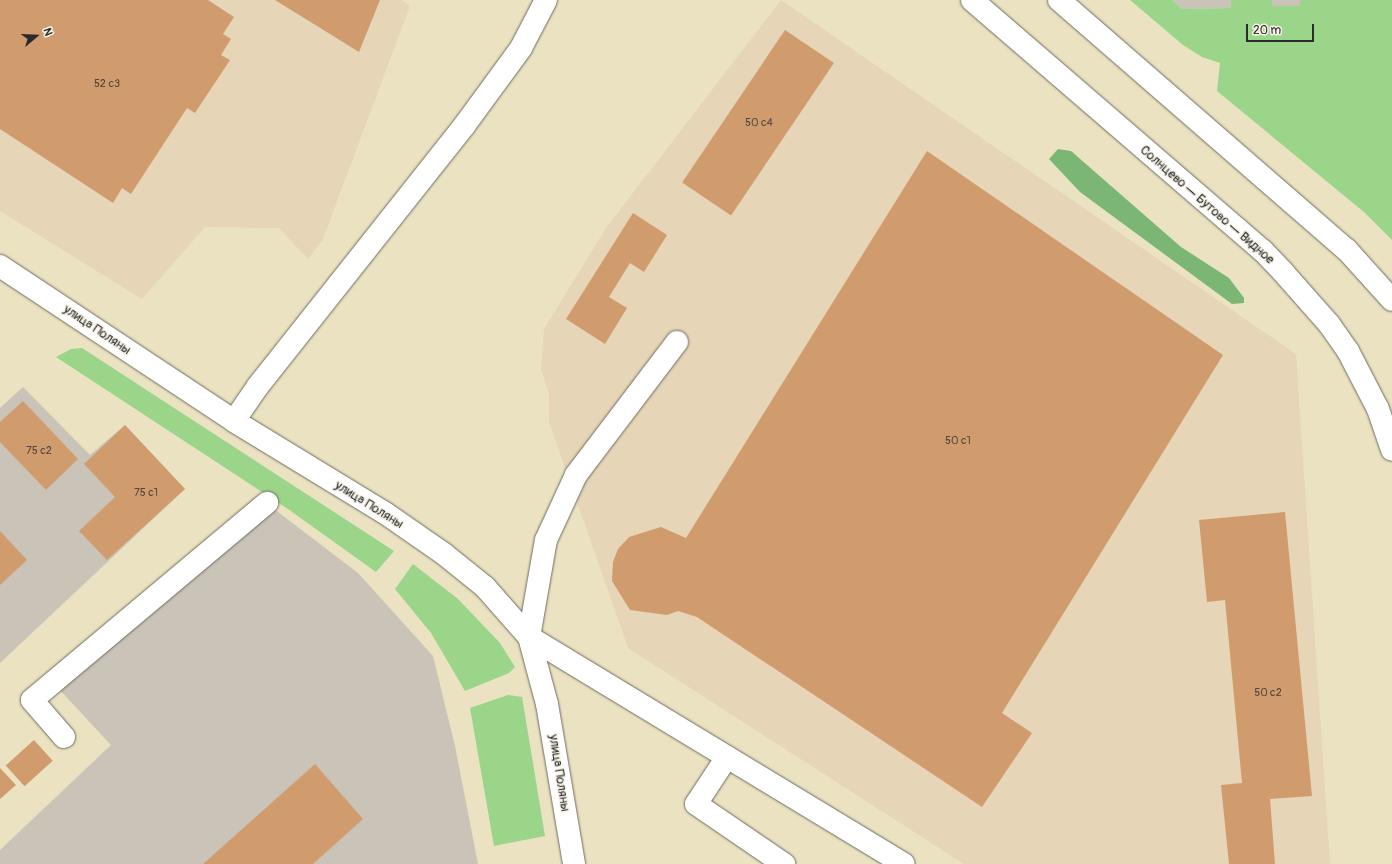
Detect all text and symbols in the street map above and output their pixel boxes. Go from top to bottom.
north arrow [16,16,56,56]
scale bar [1248,16,1316,42]
text: 20 m [1253,23,1281,38]
text: N [40,26,55,38]
house number: 52 с3 [94,77,120,91]
house number: 50 с4 [745,116,773,130]
street label: Солнцево — Бутово — Видное [1137,142,1277,268]
street label: улица Поляны [60,302,134,358]
house number: 50 с1 [945,434,971,448]
house number: 75 с2 [26,444,52,458]
street label: улица Поляны [332,478,406,532]
house number: 75 с1 [134,486,158,500]
house number: 50 с2 [1254,686,1282,700]
street label: улица Поляны [545,733,573,813]

